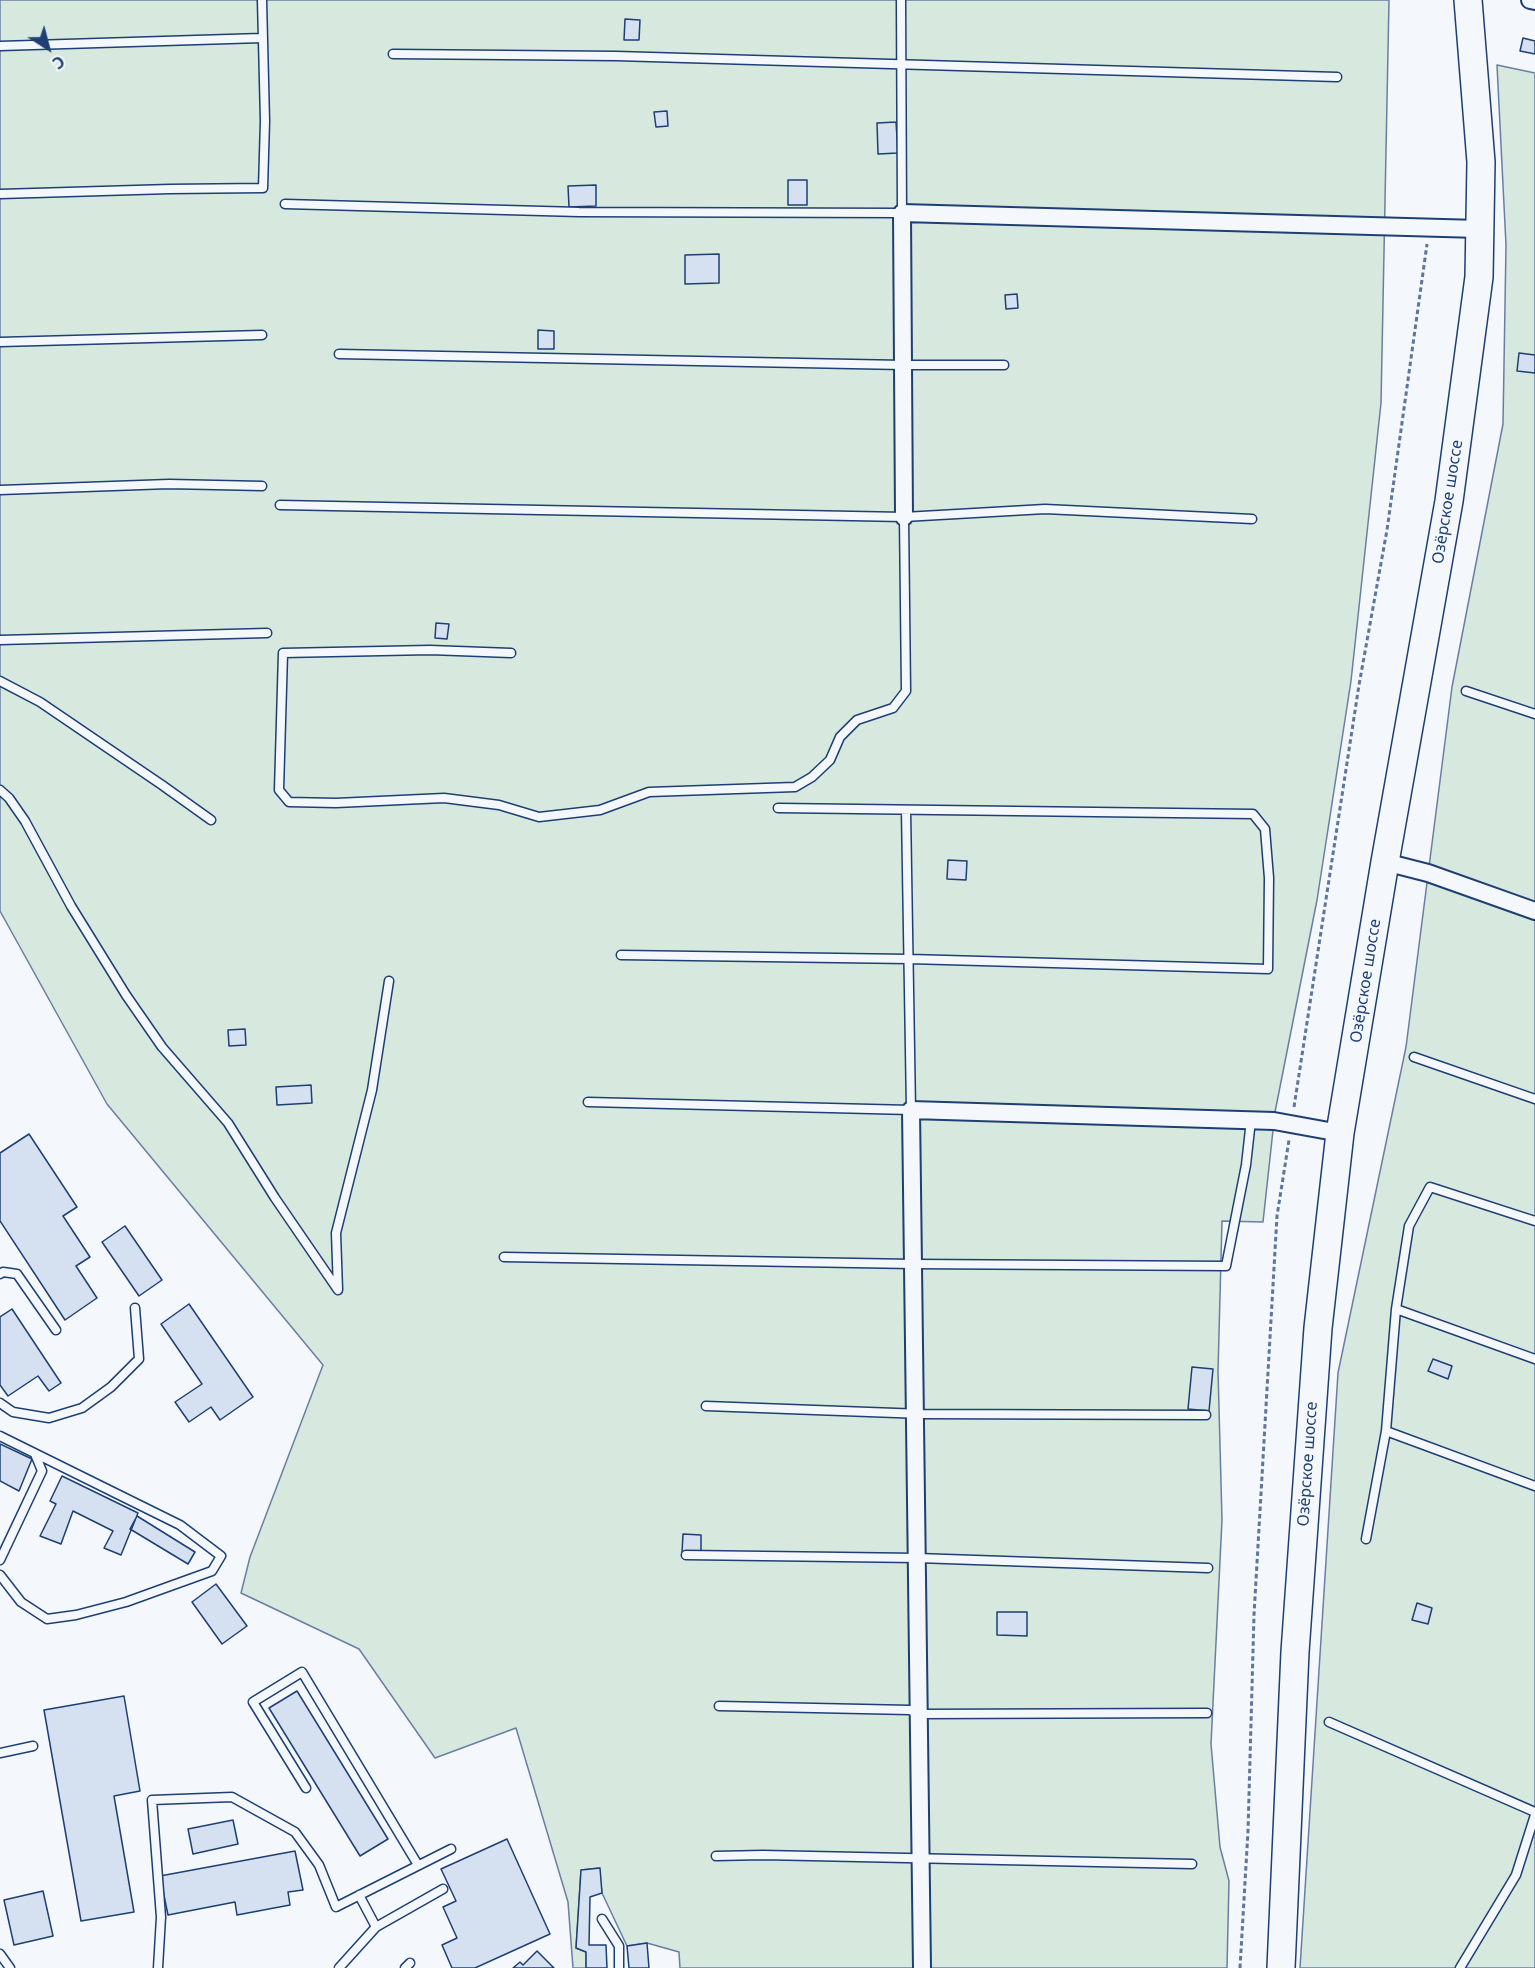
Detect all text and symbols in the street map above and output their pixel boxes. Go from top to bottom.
north arrow [18,18,78,78]
text: С [48,51,69,74]
street label: Озёрское шоссе [1429,439,1467,565]
street label: Озёрское шоссе [1347,918,1385,1044]
street label: Озёрское шоссе [1294,1401,1322,1527]

